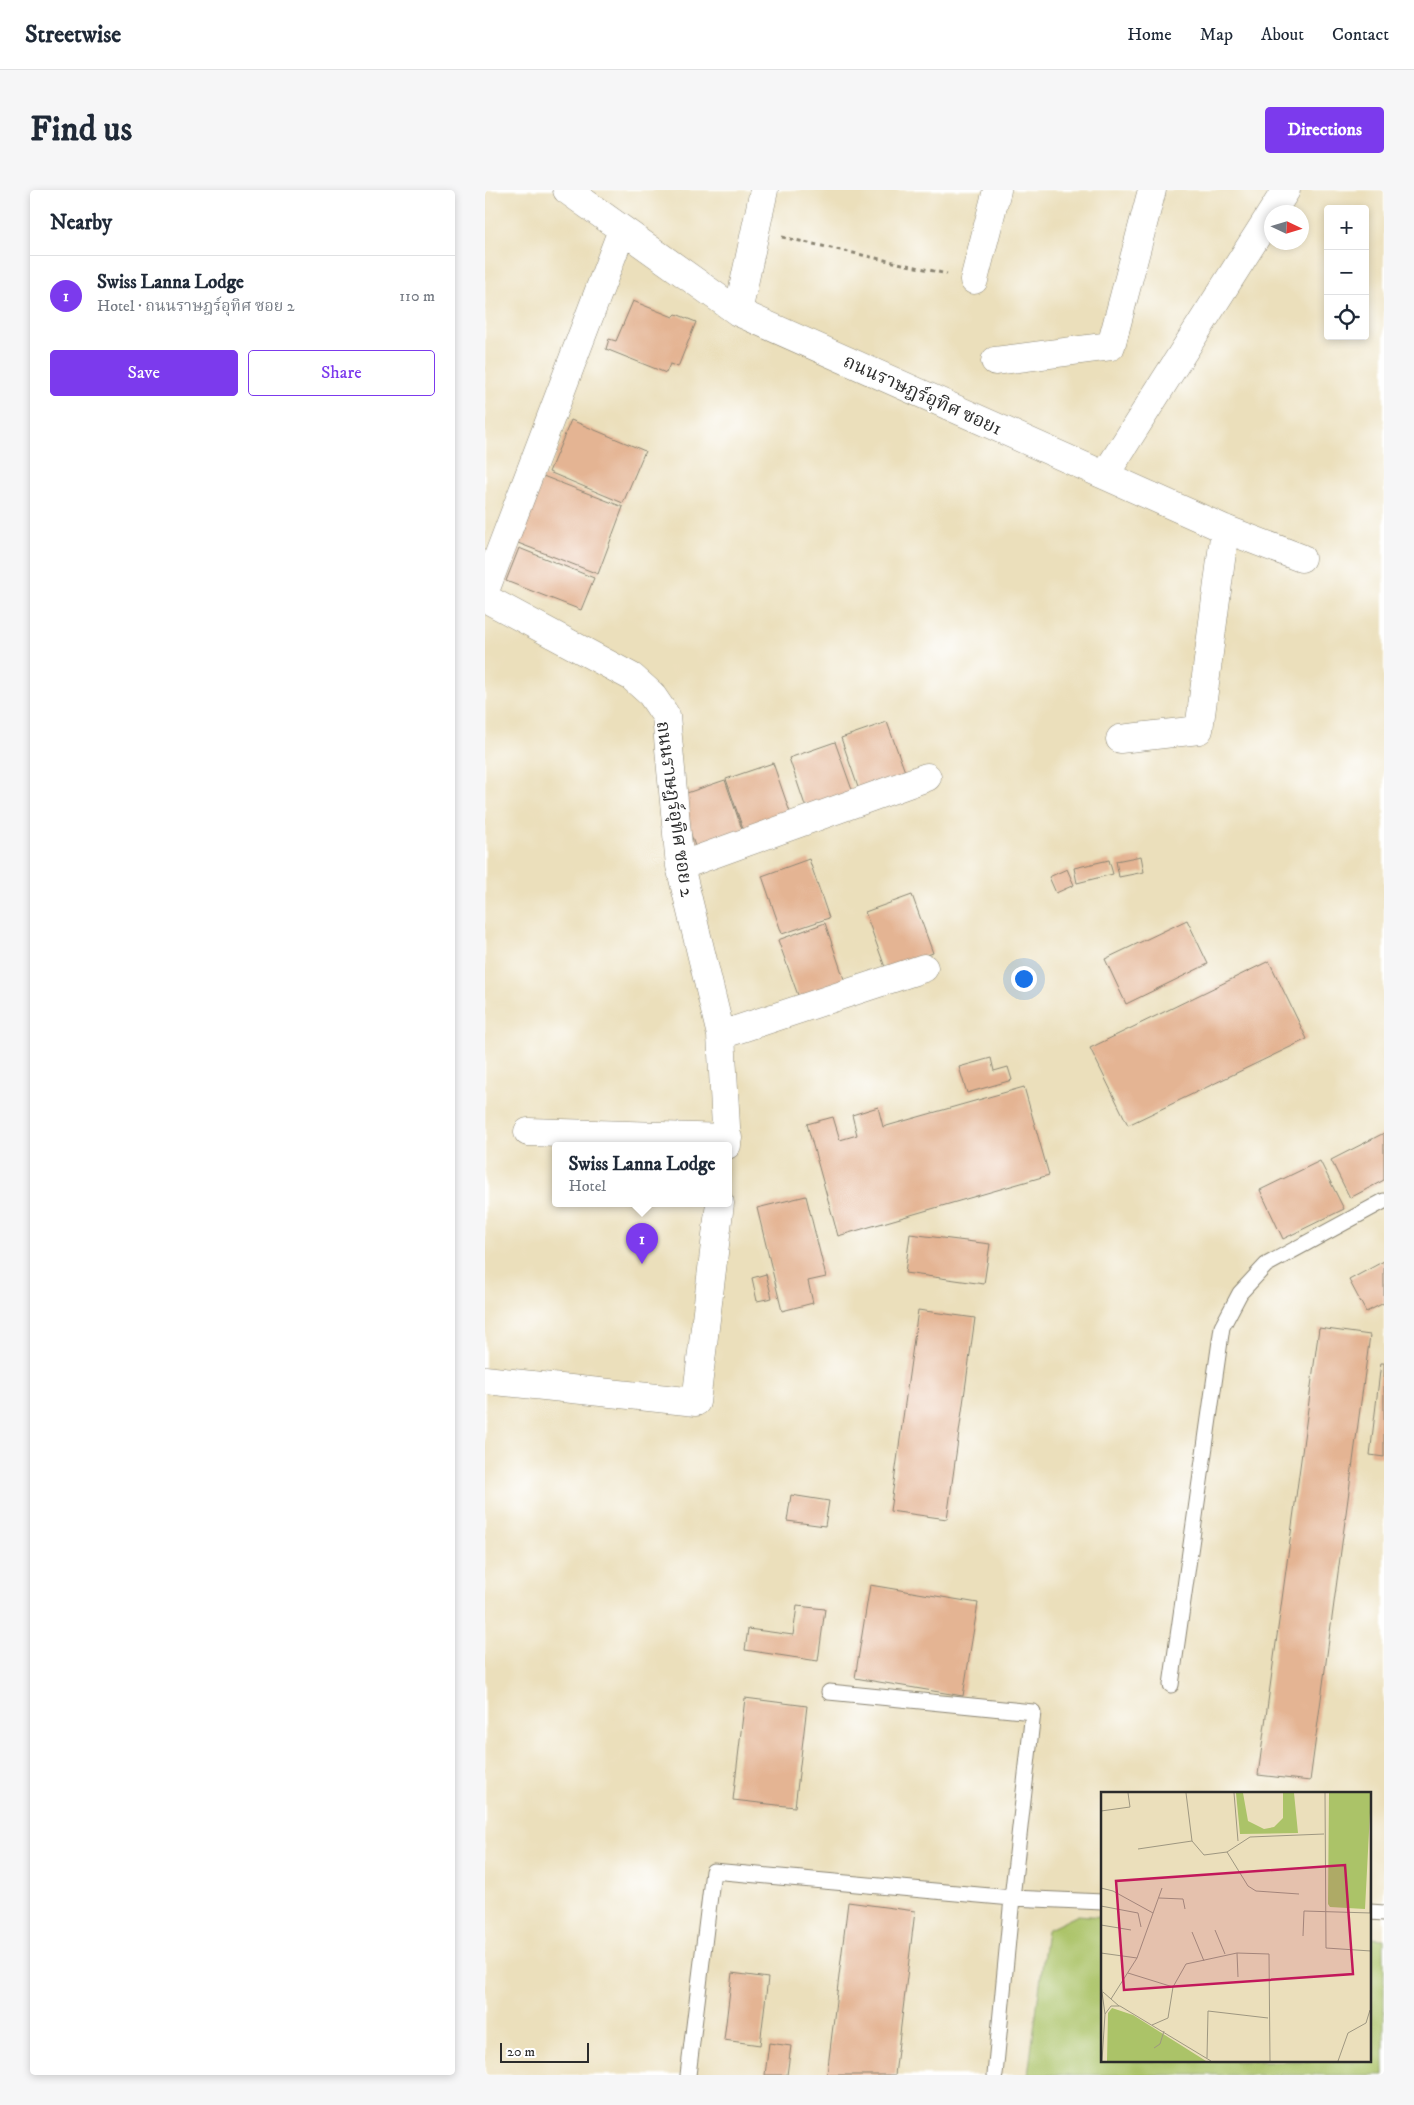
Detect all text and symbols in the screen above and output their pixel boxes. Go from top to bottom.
text: Streetwise [25,20,121,50]
text: Home [1127,24,1172,46]
text: Map [1200,24,1233,46]
text: About [1261,24,1304,46]
text: Contact [1332,24,1389,46]
button: Directions [1265,107,1384,153]
text: Find us [30,108,132,152]
north arrow [1264,205,1309,250]
map controls [1324,205,1369,340]
button: + [1324,205,1369,250]
text: Nearby [50,210,112,236]
button: − [1324,250,1369,295]
text: Swiss Lanna Lodge [97,271,244,294]
text: 1 [63,286,69,306]
text: 110 m [399,286,435,306]
button: locate [1324,295,1369,340]
text: Hotel · ถนนราษฎร์อุทิศ ซอย 2 [97,296,295,316]
street label: ถนนราษฎร์อุทิศ ซอย1 [840,349,1006,441]
button: Save [50,350,238,396]
button: Share [248,350,435,396]
street label: ถนนราษฎร์อุทิศ ซอย 2 [651,720,699,899]
your location [1011,966,1037,992]
popup [552,1142,732,1207]
text: Swiss Lanna Lodge [569,1153,715,1176]
text: Hotel [569,1176,606,1196]
pin: 1 [626,1223,658,1264]
inset map [1101,1792,1371,2062]
scale bar [500,2040,589,2063]
text: 20 m [507,2043,535,2061]

